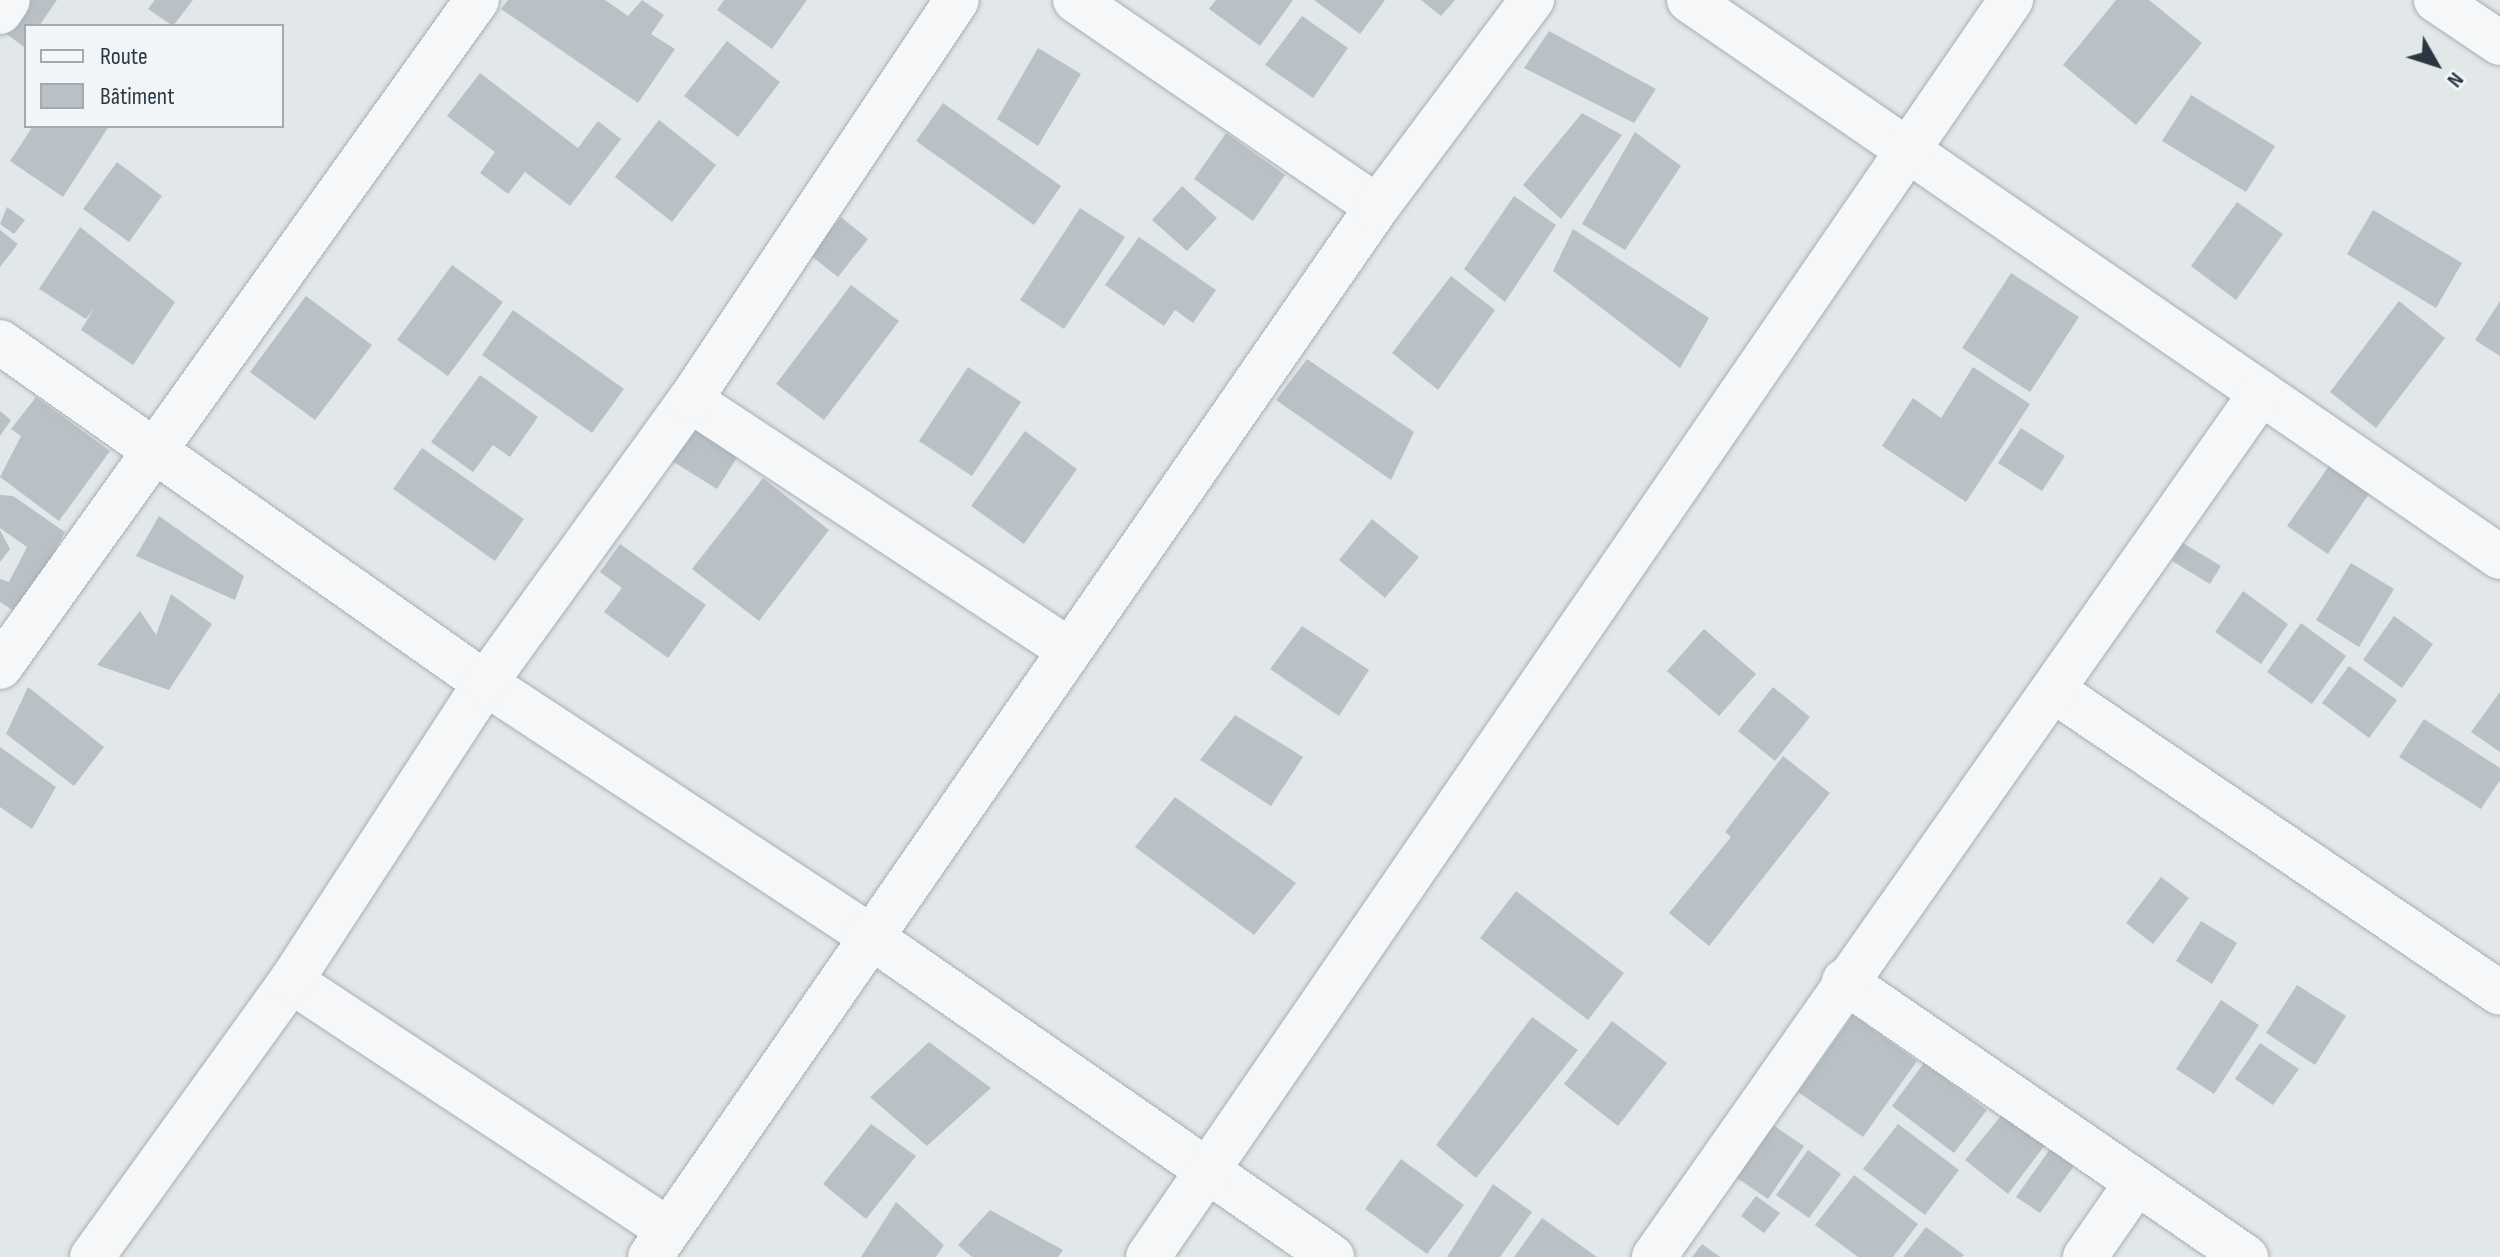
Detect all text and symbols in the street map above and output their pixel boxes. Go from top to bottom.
legend [24,24,284,128]
north arrow [2396,24,2476,104]
text: Route [100,42,148,71]
text: N [2441,66,2469,92]
text: Bâtiment [100,82,175,111]

